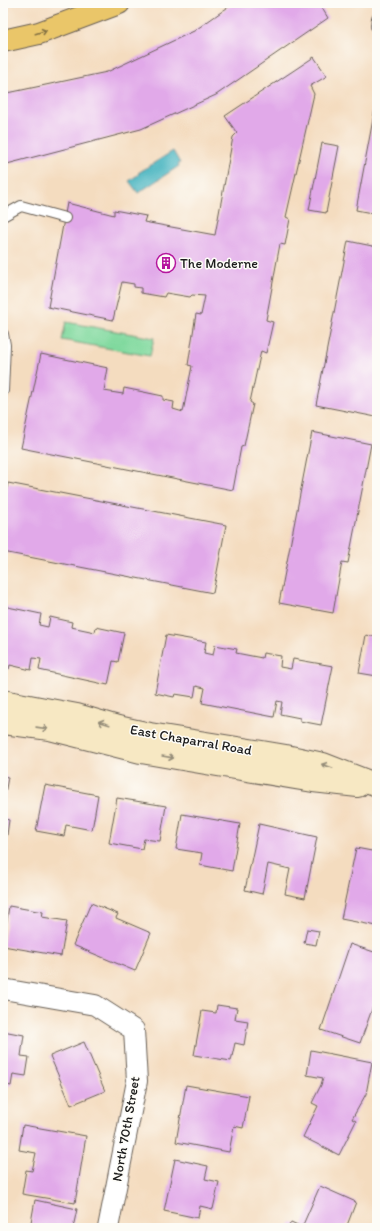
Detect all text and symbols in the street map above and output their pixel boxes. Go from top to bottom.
one-way arrow [34,28,47,35]
building icon: The Moderne [155,252,177,274]
place label: The Moderne [180,255,258,272]
one-way arrow [98,719,111,726]
street label: East Chaparral Road [129,721,254,759]
one-way arrow [35,724,48,732]
one-way arrow [161,753,174,761]
one-way arrow [321,762,334,769]
street label: North 70th Street [108,1075,144,1183]

